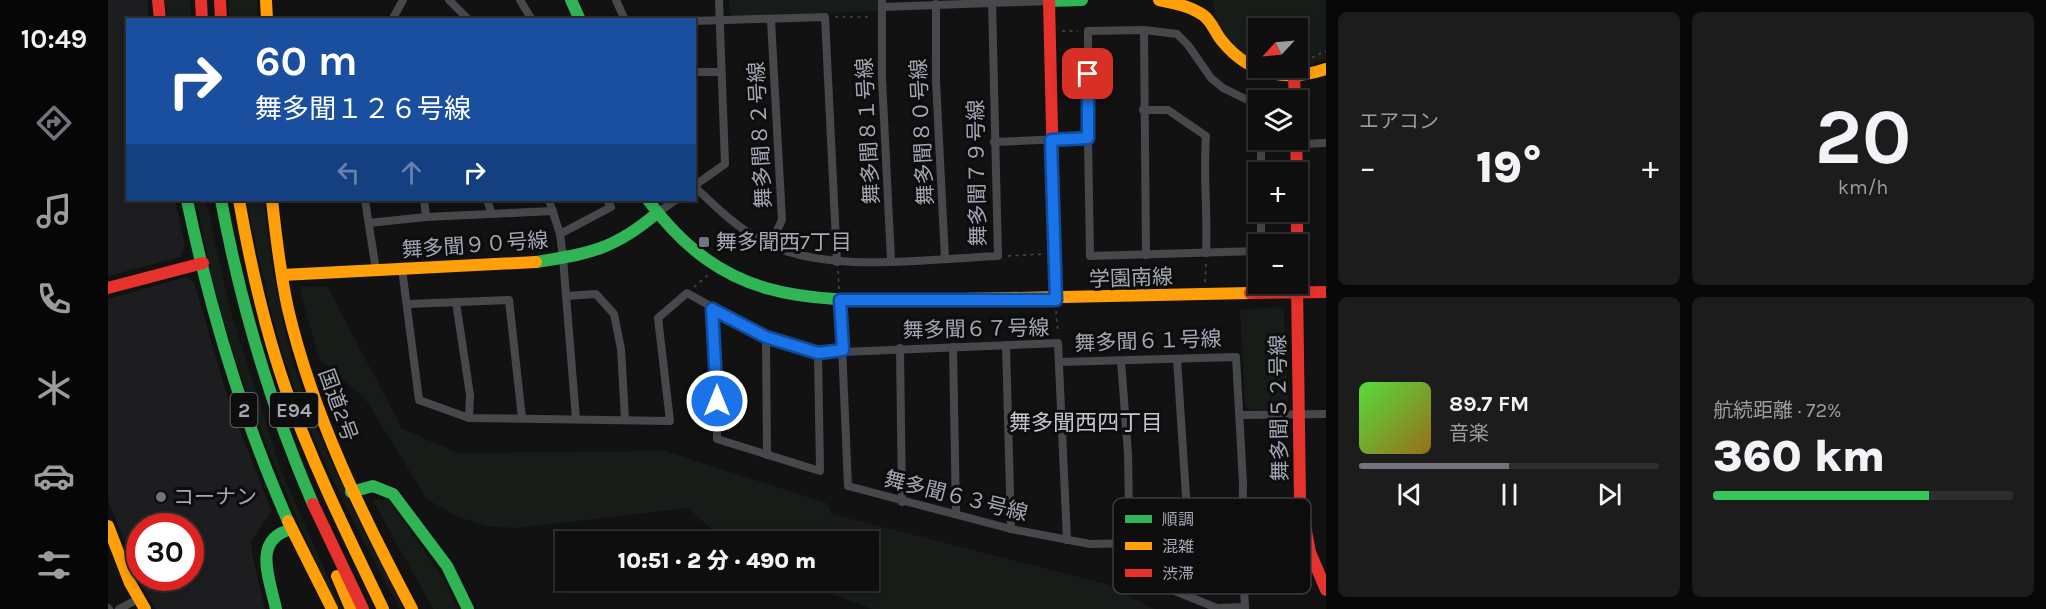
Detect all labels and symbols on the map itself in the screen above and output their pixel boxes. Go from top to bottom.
north arrow [1248,18,1308,78]
pin [1062,48,1113,99]
street label: 舞多聞８１号線 [852,57,884,205]
street label: 舞多聞８０号線 [906,58,938,206]
street label: 舞多聞８２号線 [744,61,776,209]
street label: 舞多聞７９号線 [964,99,990,247]
street label: 舞多聞９０号線 [401,228,549,262]
place label: 舞多聞西7丁目 [716,230,852,254]
marker: 舞多聞西7丁目 [697,235,711,249]
street label: 学園南線 [1089,265,1173,291]
street label: 舞多聞６７号線 [902,316,1050,342]
street label: 舞多聞６１号線 [1074,326,1222,356]
street label: 舞多聞５２号線 [1266,334,1292,482]
street label: 国道2号 [314,366,362,444]
position arrow [685,369,749,433]
road number: 2 [230,393,258,427]
road number: E94 [270,393,318,427]
district label: 舞多聞西四丁目 [1009,410,1163,436]
street label: 舞多聞６３号線 [882,467,1030,525]
place label: コーナン [173,485,257,509]
marker: コーナン [154,490,168,504]
legend [1113,498,1311,594]
text: 順調 [1162,510,1194,529]
speed limit sign: 30 [126,513,204,591]
text: 混雑 [1162,537,1194,556]
text: 渋滞 [1162,564,1194,583]

